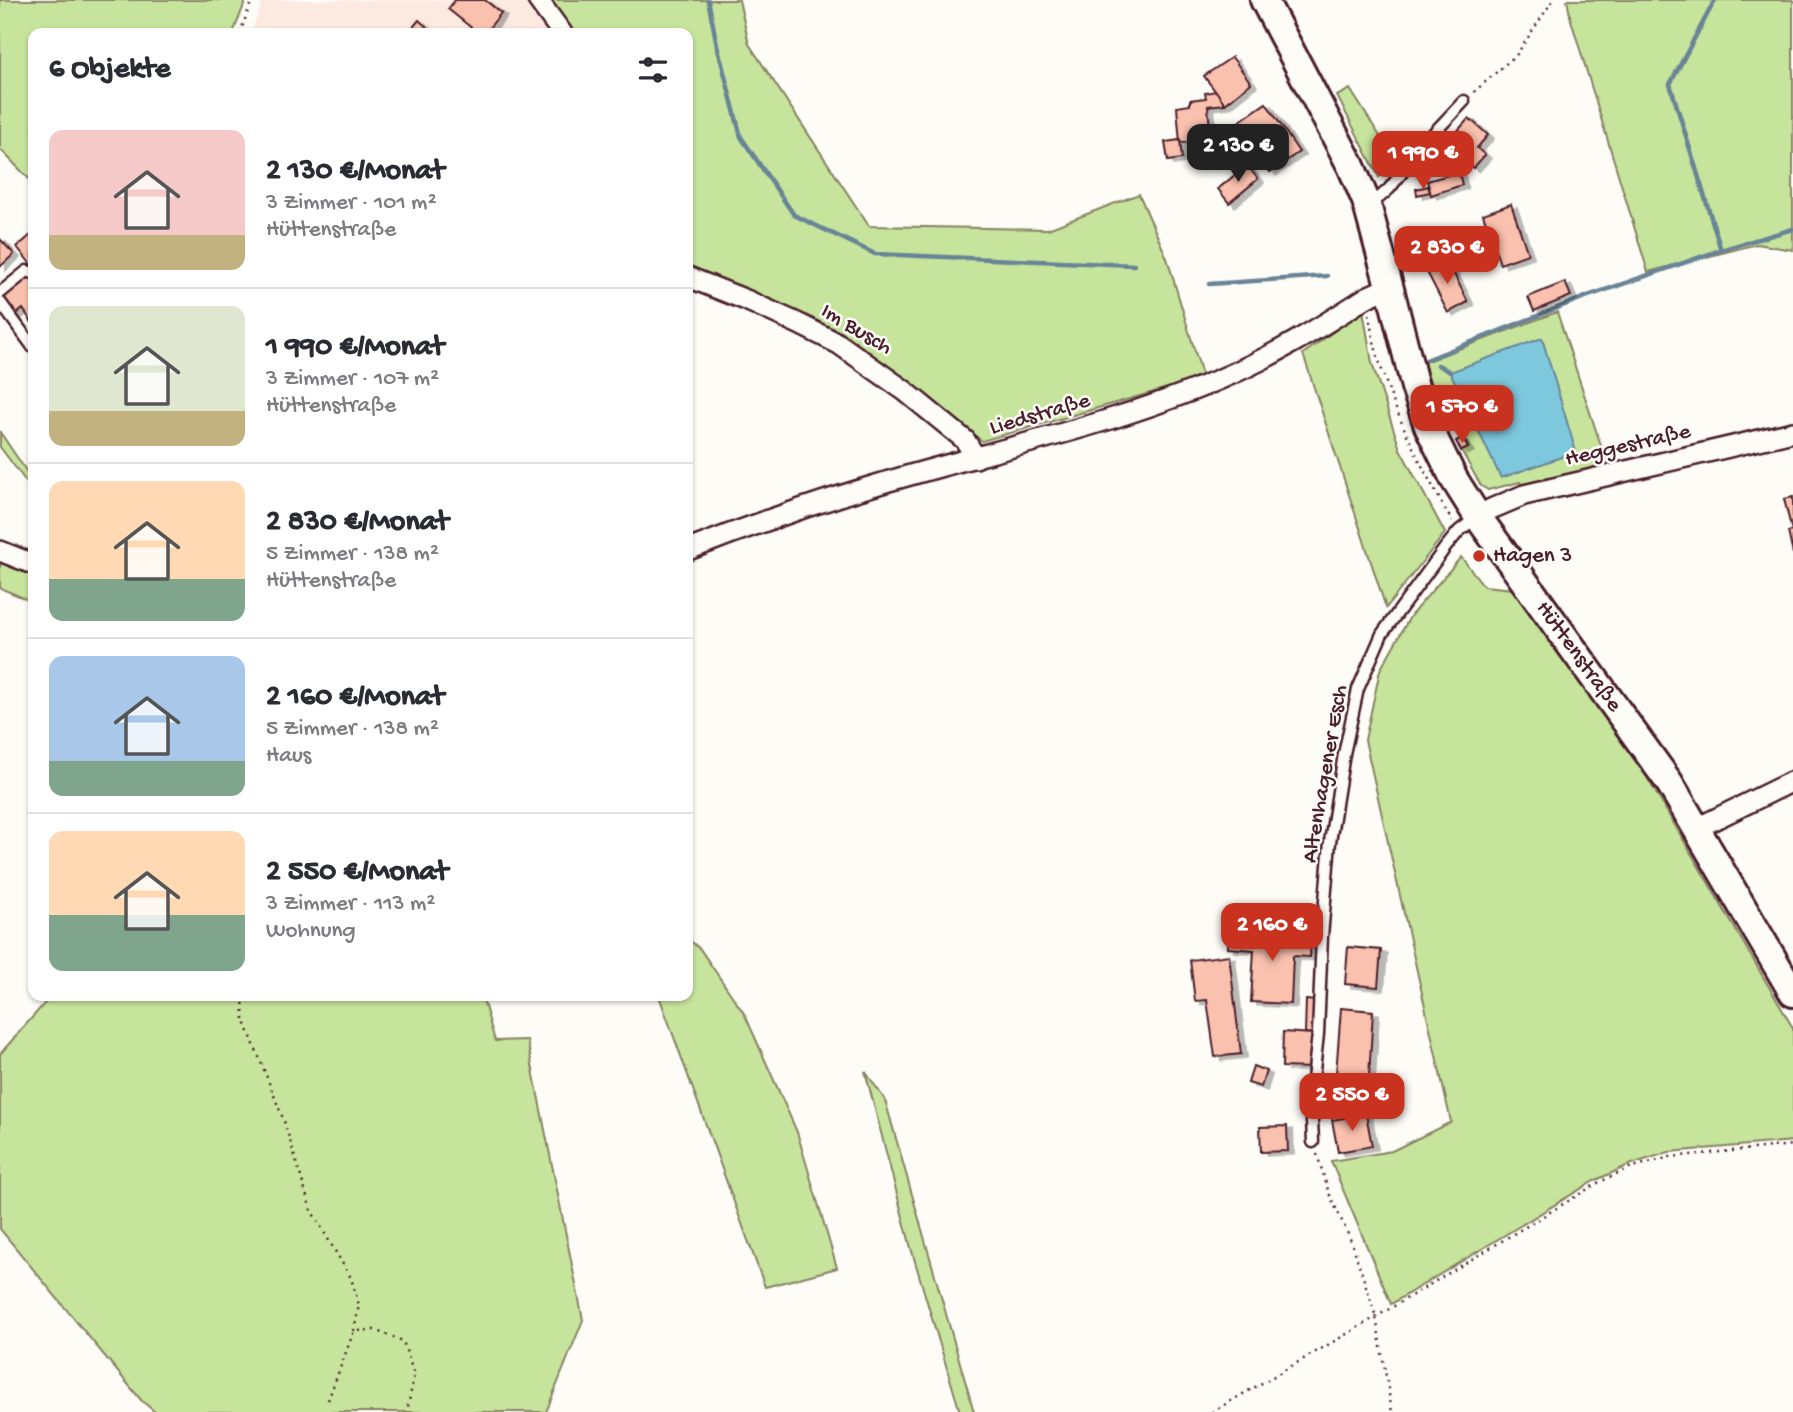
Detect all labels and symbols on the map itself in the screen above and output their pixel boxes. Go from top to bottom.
pin: 2 130 € [1173,124,1303,184]
pin: 1 990 € [1358,132,1488,191]
pin: 2 830 € [1382,226,1512,286]
street label: Im Busch [815,298,897,362]
pin: 1 570 € [1397,386,1527,445]
street label: Liedstraße [987,387,1094,442]
street label: Heggestraße [1563,418,1694,474]
place label: Hagen 3 [1493,543,1572,570]
marker: Hagen 3 [1471,548,1487,564]
street label: Hüttenstraße [1530,596,1628,718]
street label: Altenhagener Esch [1297,683,1355,865]
pin: 2 160 € [1207,904,1337,963]
pin: 2 550 € [1287,1074,1417,1133]

